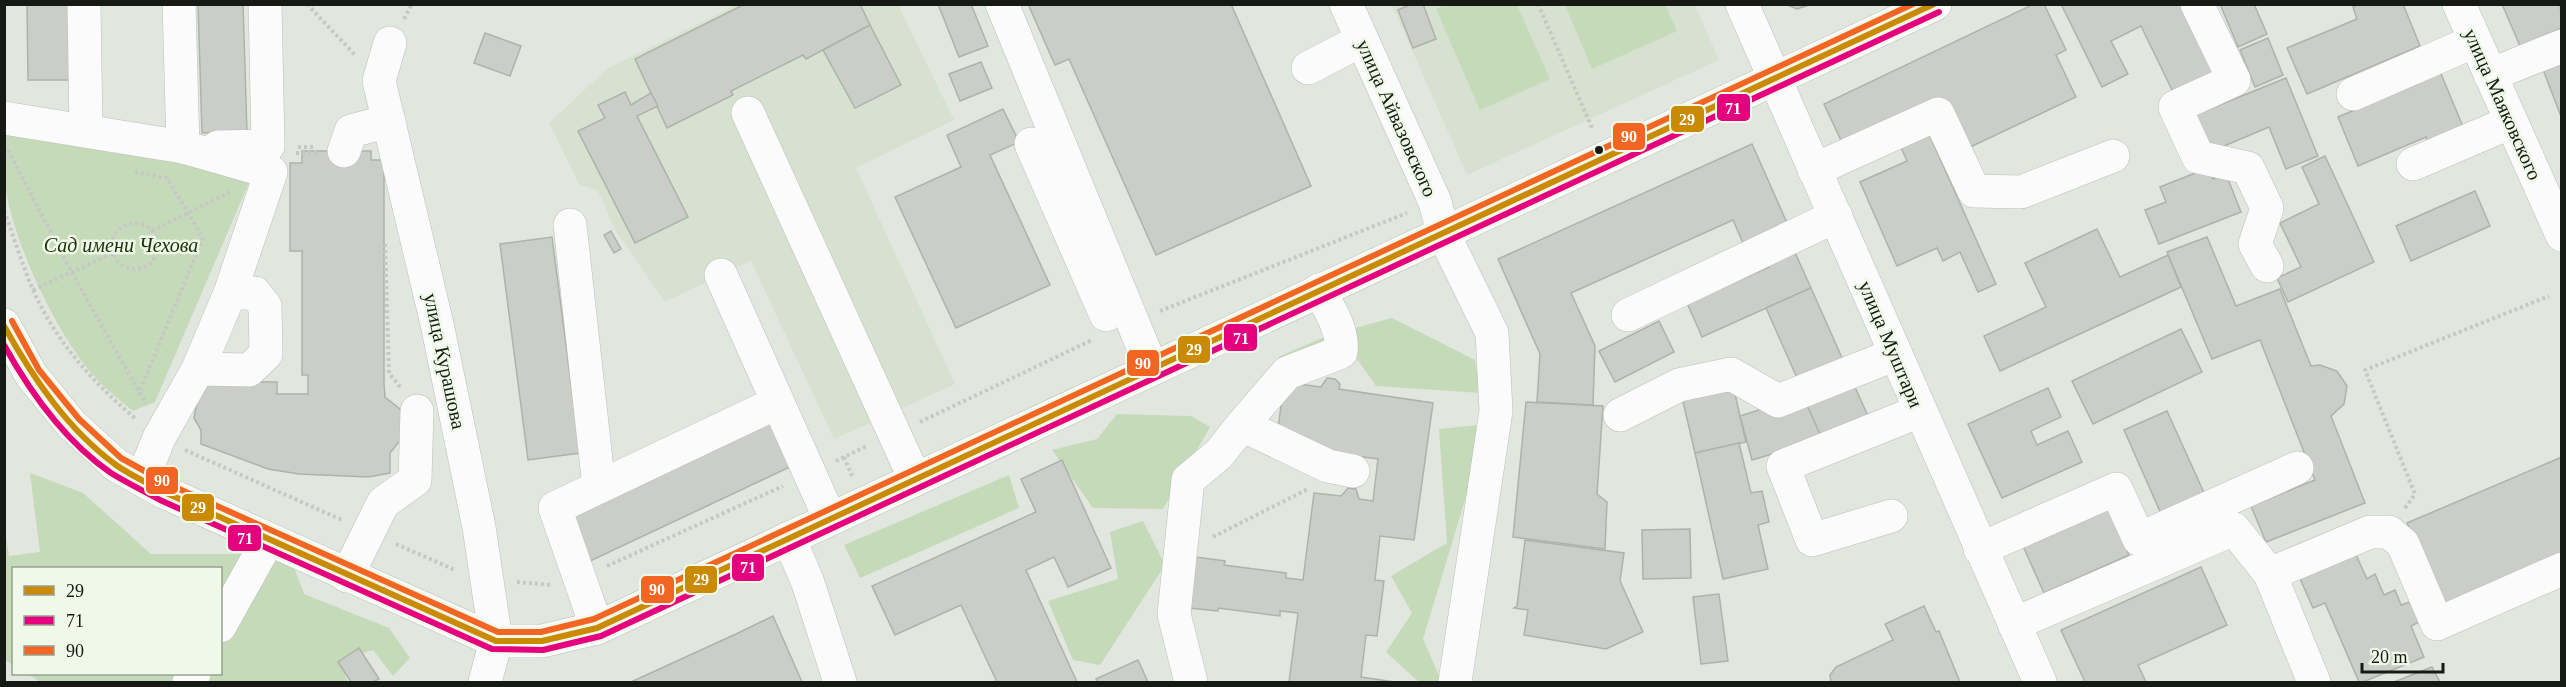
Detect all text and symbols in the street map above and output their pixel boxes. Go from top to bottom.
street label: улица Маяковского [2459,25,2546,184]
street label: улица Айвазовского [1351,36,1442,201]
line badge: 71 [1716,93,1751,122]
text: 71 [1725,100,1741,117]
line badge: 29 [1670,105,1705,133]
text: 29 [1679,111,1695,128]
line badge: 90 [1612,122,1646,151]
text: 90 [1621,128,1637,145]
unlabelled marker [1593,144,1605,156]
park label: Сад имени Чехова [44,234,198,256]
street label: улица Муштари [1853,277,1928,411]
street label: улица Курашова [419,291,470,431]
line badge: 71 [1223,323,1258,352]
text: 71 [1233,330,1249,347]
line badge: 29 [1177,335,1211,364]
text: 29 [1186,341,1202,358]
line badge: 90 [1126,349,1160,377]
text: 90 [1135,355,1151,372]
line badge: 90 [145,466,179,495]
text: 90 [154,472,170,489]
line badge: 29 [181,493,215,522]
text: 29 [190,499,206,516]
line badge: 71 [227,524,262,552]
text: 71 [237,530,253,547]
line badge: 71 [731,553,765,582]
text: 71 [740,559,756,576]
line badge: 29 [684,565,718,594]
legend [12,567,222,675]
text: 29 [693,571,709,588]
line badge: 90 [640,575,675,604]
text: 29 [66,581,84,601]
text: 90 [649,581,665,598]
text: 71 [66,611,84,631]
scale bar [2362,636,2443,674]
text: 90 [66,641,84,661]
text: 20 m [2371,647,2408,667]

